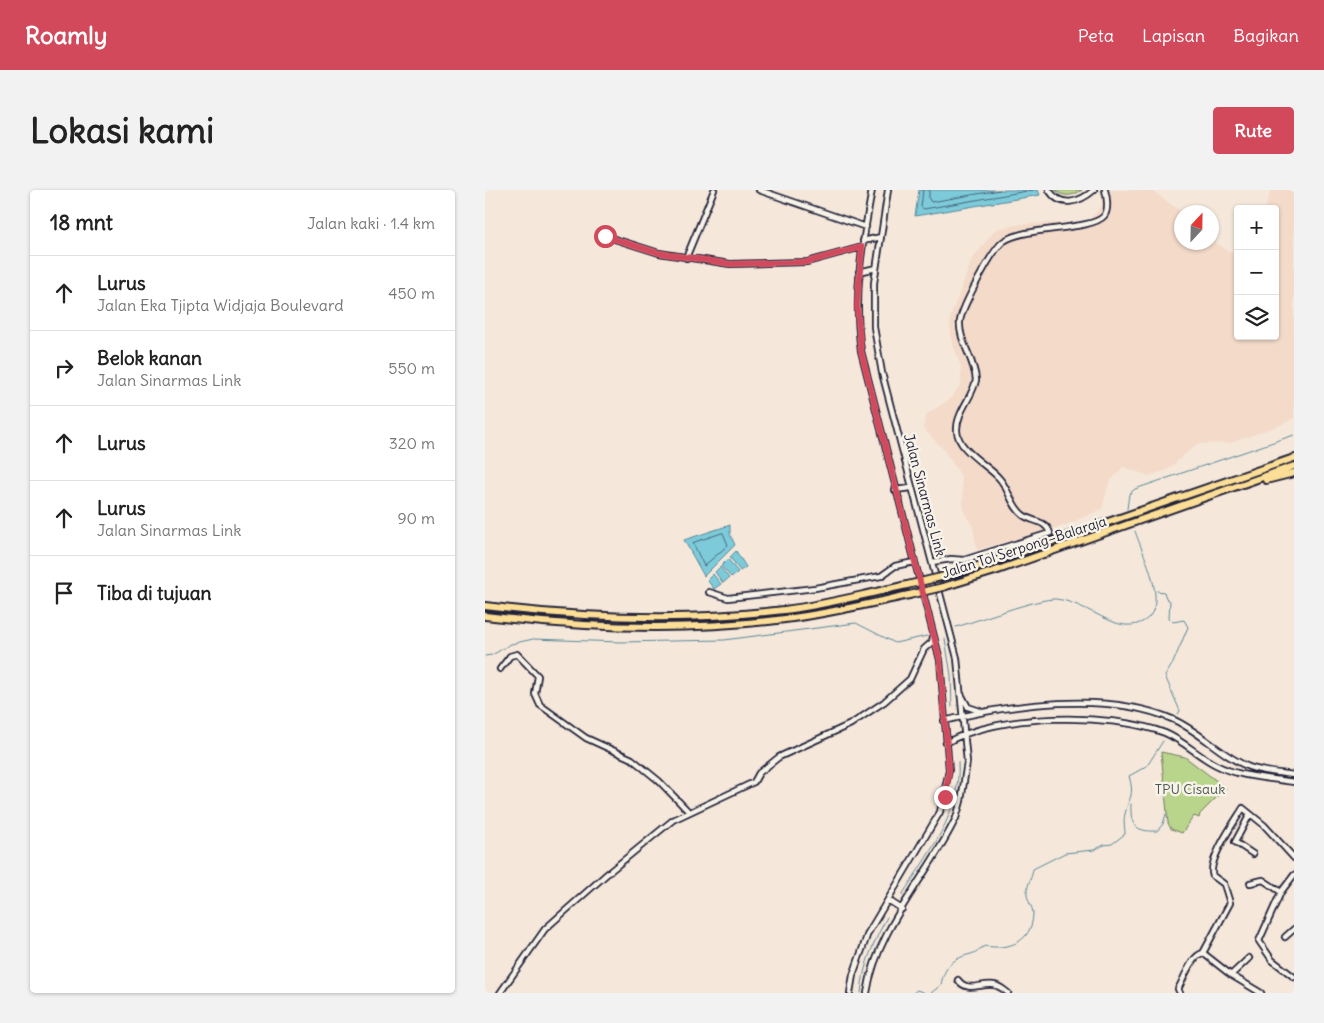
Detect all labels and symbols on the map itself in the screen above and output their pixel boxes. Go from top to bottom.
north arrow [1174,205,1219,250]
route start [594,225,617,248]
street label: Jalan Sinarmas Link [900,432,950,558]
street label: Jalan Tol Serpong–Balaraja [939,512,1109,582]
park label: TPU Cisauk [1155,780,1225,798]
route end [934,786,957,809]

